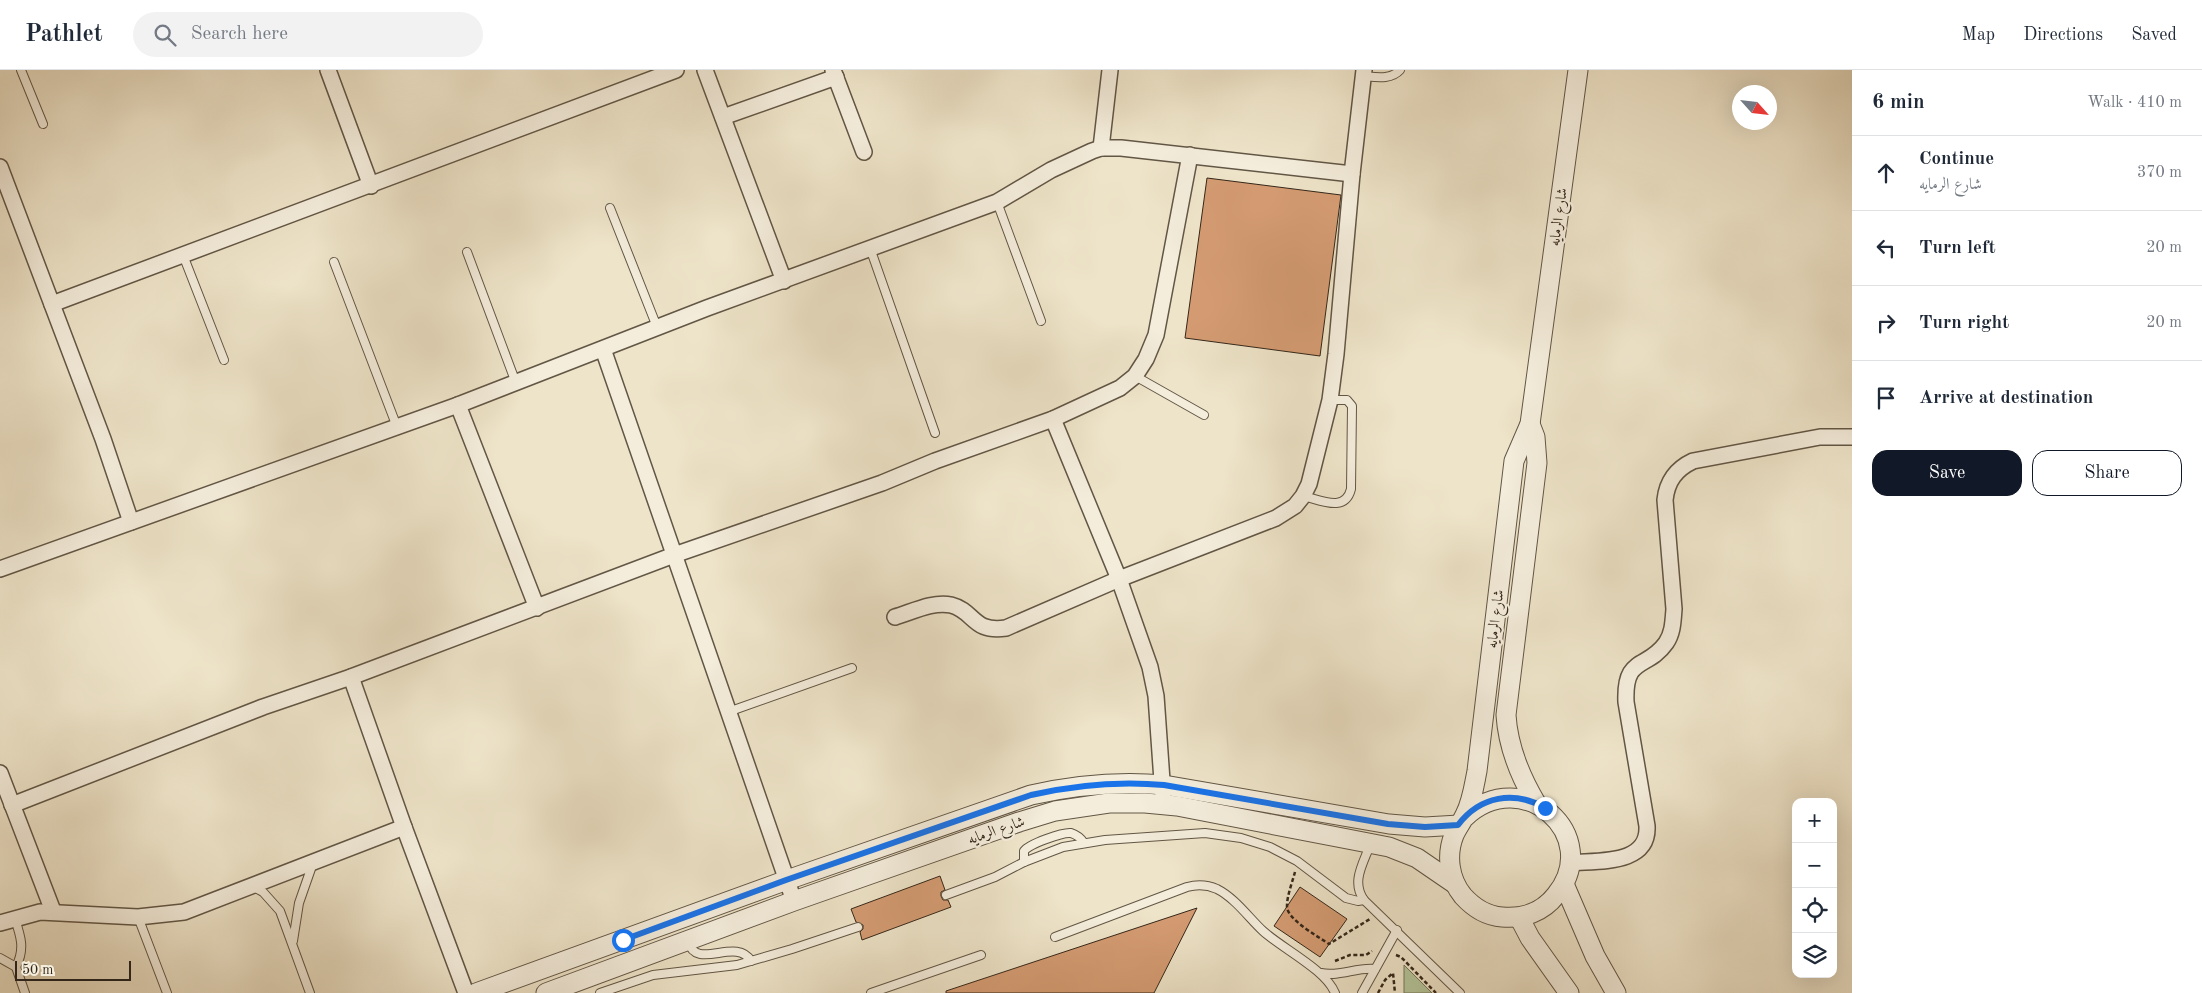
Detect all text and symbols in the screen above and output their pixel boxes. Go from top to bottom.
search box [133,12,483,57]
icon: search [151,21,179,49]
text: Pathlet [25,23,103,47]
text: Search here [191,25,288,44]
text: Map [1962,26,1995,44]
text: Directions [2023,26,2103,44]
text: Saved [2131,26,2177,44]
north arrow [1732,85,1777,130]
text: 6 min [1872,92,1925,113]
text: Walk · 410 m [2087,95,2182,111]
text: Continue [1919,150,1994,169]
icon: ahead [1872,159,1900,187]
text: 370 m [2137,165,2182,181]
text: شارع الرمايه [1919,177,1982,193]
street label: شارع الرمايه [1547,187,1575,248]
icon: left [1872,234,1900,262]
text: Turn left [1919,239,1996,258]
text: 20 m [2146,240,2182,256]
icon: right [1872,309,1900,337]
text: Turn right [1919,314,2009,333]
text: 20 m [2146,315,2182,331]
icon: arrive [1872,384,1900,412]
text: Arrive at destination [1919,389,2093,408]
button: Save [1872,450,2022,496]
button: Share [2032,450,2182,496]
street label: شارع الرمايه [1484,589,1511,650]
route end [1534,797,1557,820]
map controls [1792,798,1837,978]
button: + [1792,798,1837,843]
street label: شارع الرمايه [966,814,1028,852]
button: − [1792,843,1837,888]
button: locate [1792,888,1837,933]
route start [612,929,635,952]
button: layers [1792,933,1837,978]
scale bar [15,958,131,981]
text: 50 m [22,963,53,977]

